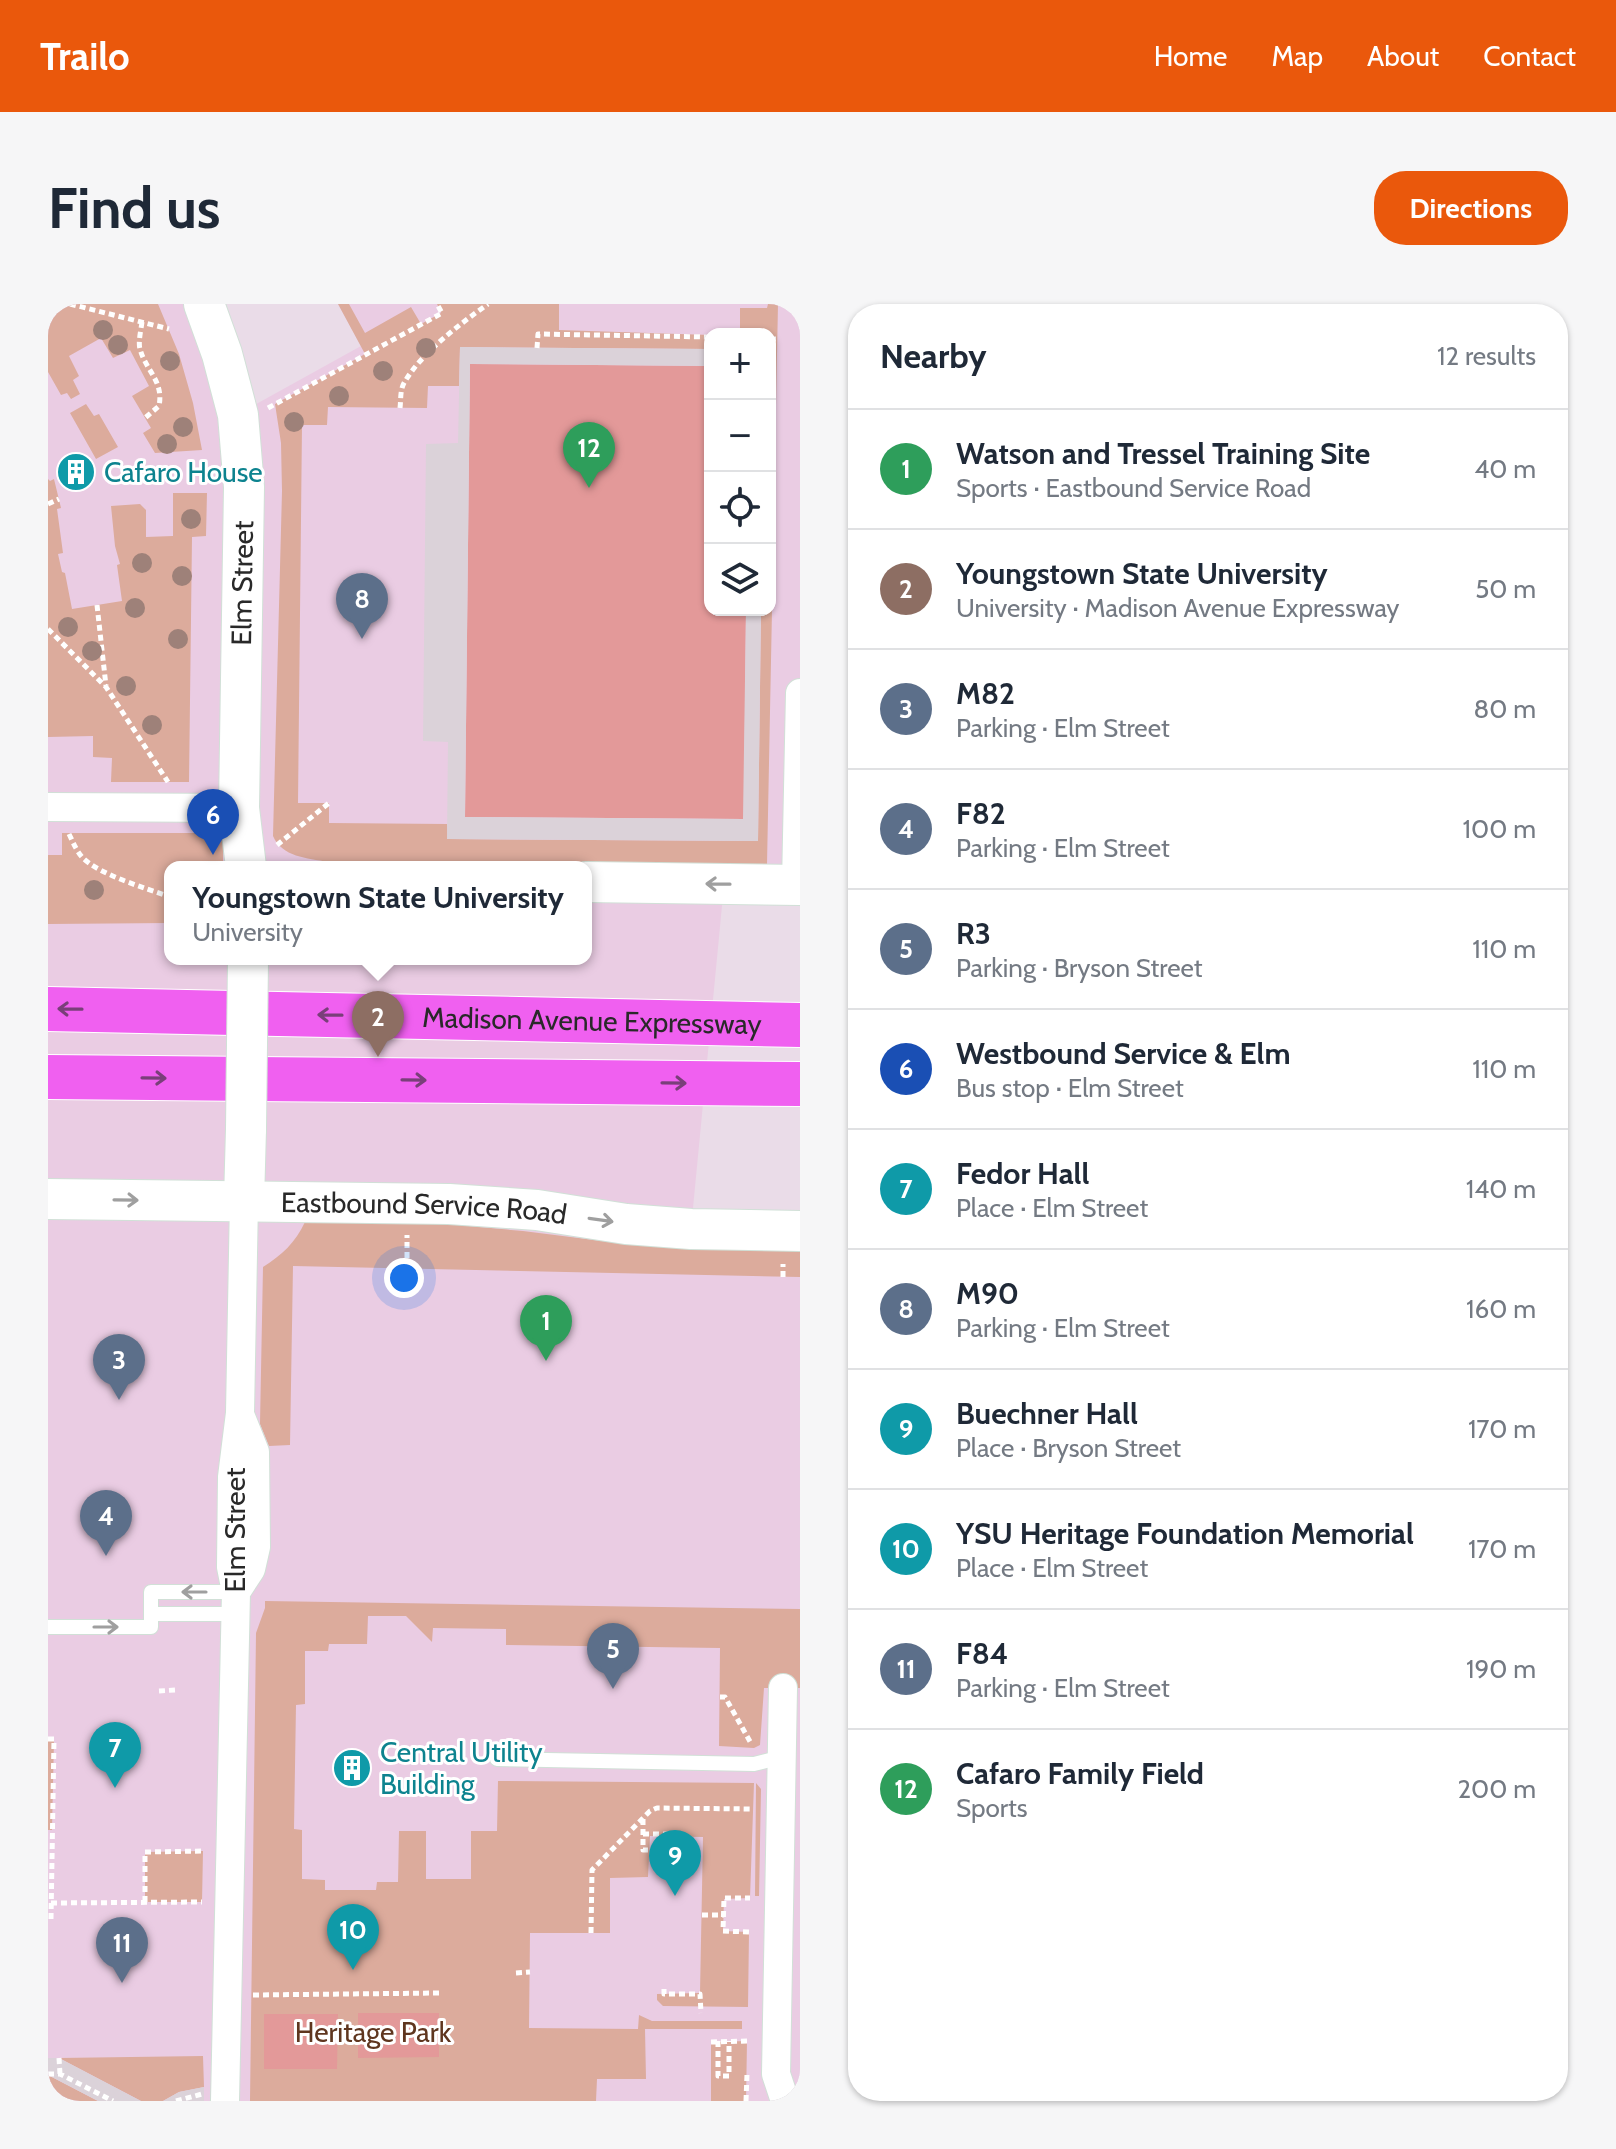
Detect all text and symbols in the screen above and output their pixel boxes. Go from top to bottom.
text: Trailo [40,33,130,80]
text: Home [1154,39,1227,73]
text: Map [1271,39,1323,73]
text: About [1367,39,1439,73]
text: Contact [1483,39,1576,73]
button: Directions [1374,171,1568,245]
text: Find us [48,174,221,242]
map controls [704,328,776,616]
button: + [704,328,776,400]
text: Nearby [880,335,987,377]
text: 12 results [1437,340,1536,372]
button: − [704,400,776,472]
pin: 12 [563,422,615,488]
text: Watson and Tressel Training Site [956,435,1370,472]
building icon: Cafaro House [55,451,97,493]
text: 1 [901,453,911,485]
text: 40 m [1474,453,1536,485]
place label: Cafaro House [104,455,263,489]
button: locate [704,472,776,544]
text: Sports · Eastbound Service Road [956,472,1311,504]
street label: Elm Street [224,520,260,646]
button: layers [704,544,776,616]
text: Youngstown State University [956,555,1328,592]
pin: 8 [336,573,388,639]
text: 2 [899,573,913,605]
text: 50 m [1475,573,1536,605]
text: University · Madison Avenue Expressway [956,592,1399,624]
text: M82 [956,675,1015,712]
text: 3 [899,693,913,725]
text: 80 m [1473,693,1536,725]
text: Parking · Elm Street [956,712,1170,744]
pin: 6 [187,789,239,855]
text: F82 [956,795,1006,832]
text: 4 [898,813,914,845]
text: 100 m [1463,813,1536,845]
text: Parking · Elm Street [956,832,1170,864]
popup [164,861,592,965]
one-way arrow [705,876,732,892]
text: Youngstown State University [192,879,564,916]
text: R3 [956,915,991,952]
text: University [192,916,303,948]
text: 5 [899,933,913,965]
text: 110 m [1472,933,1536,965]
text: Parking · Bryson Street [956,952,1203,984]
pin: 2 [352,991,404,1057]
street label: Madison Avenue Expressway [422,1000,762,1041]
one-way arrow [57,1001,84,1017]
one-way arrow [317,1007,344,1022]
text: Westbound Service & Elm [956,1035,1291,1072]
text: 6 [899,1053,913,1085]
text: 110 m [1472,1053,1536,1085]
one-way arrow [140,1070,167,1086]
one-way arrow [400,1072,427,1088]
text: Bus stop · Elm Street [956,1072,1184,1104]
one-way arrow [660,1075,687,1091]
text: Fedor Hall [956,1155,1089,1192]
text: 7 [899,1173,913,1205]
text: 140 m [1466,1173,1536,1205]
street label: Eastbound Service Road [281,1185,569,1231]
one-way arrow [112,1192,139,1208]
text: Place · Elm Street [956,1192,1148,1224]
one-way arrow [588,1213,613,1228]
your location [384,1258,424,1298]
text: M90 [956,1275,1019,1312]
text: 8 [898,1293,914,1325]
text: 160 m [1466,1293,1536,1325]
pin: 1 [520,1295,572,1361]
text: Parking · Elm Street [956,1312,1170,1344]
pin: 3 [93,1334,145,1400]
text: Buechner Hall [956,1395,1138,1432]
text: 9 [899,1413,913,1445]
text: 170 m [1468,1413,1536,1445]
text: Place · Bryson Street [956,1432,1181,1464]
street label: Elm Street [218,1468,252,1592]
pin: 4 [80,1490,132,1556]
text: YSU Heritage Foundation Memorial [956,1515,1414,1552]
text: 10 [892,1533,920,1565]
text: 170 m [1468,1533,1536,1565]
text: Place · Elm Street [956,1552,1148,1584]
one-way arrow [181,1584,208,1600]
one-way arrow [92,1619,119,1635]
pin: 5 [587,1623,639,1689]
text: F84 [956,1635,1009,1672]
text: 11 [896,1653,916,1685]
text: 190 m [1466,1653,1536,1685]
text: Parking · Elm Street [956,1672,1170,1704]
pin: 7 [89,1722,141,1788]
place label: Central Utility Building [380,1735,543,1801]
building icon: Central Utility Building [331,1747,373,1789]
text: Cafaro Family Field [956,1755,1204,1792]
text: 12 [894,1773,918,1805]
text: 200 m [1457,1773,1536,1805]
text: Sports [956,1792,1028,1824]
pin: 9 [649,1830,701,1896]
pin: 10 [327,1904,379,1970]
pin: 11 [96,1917,148,1983]
park label: Heritage Park [295,2015,452,2049]

